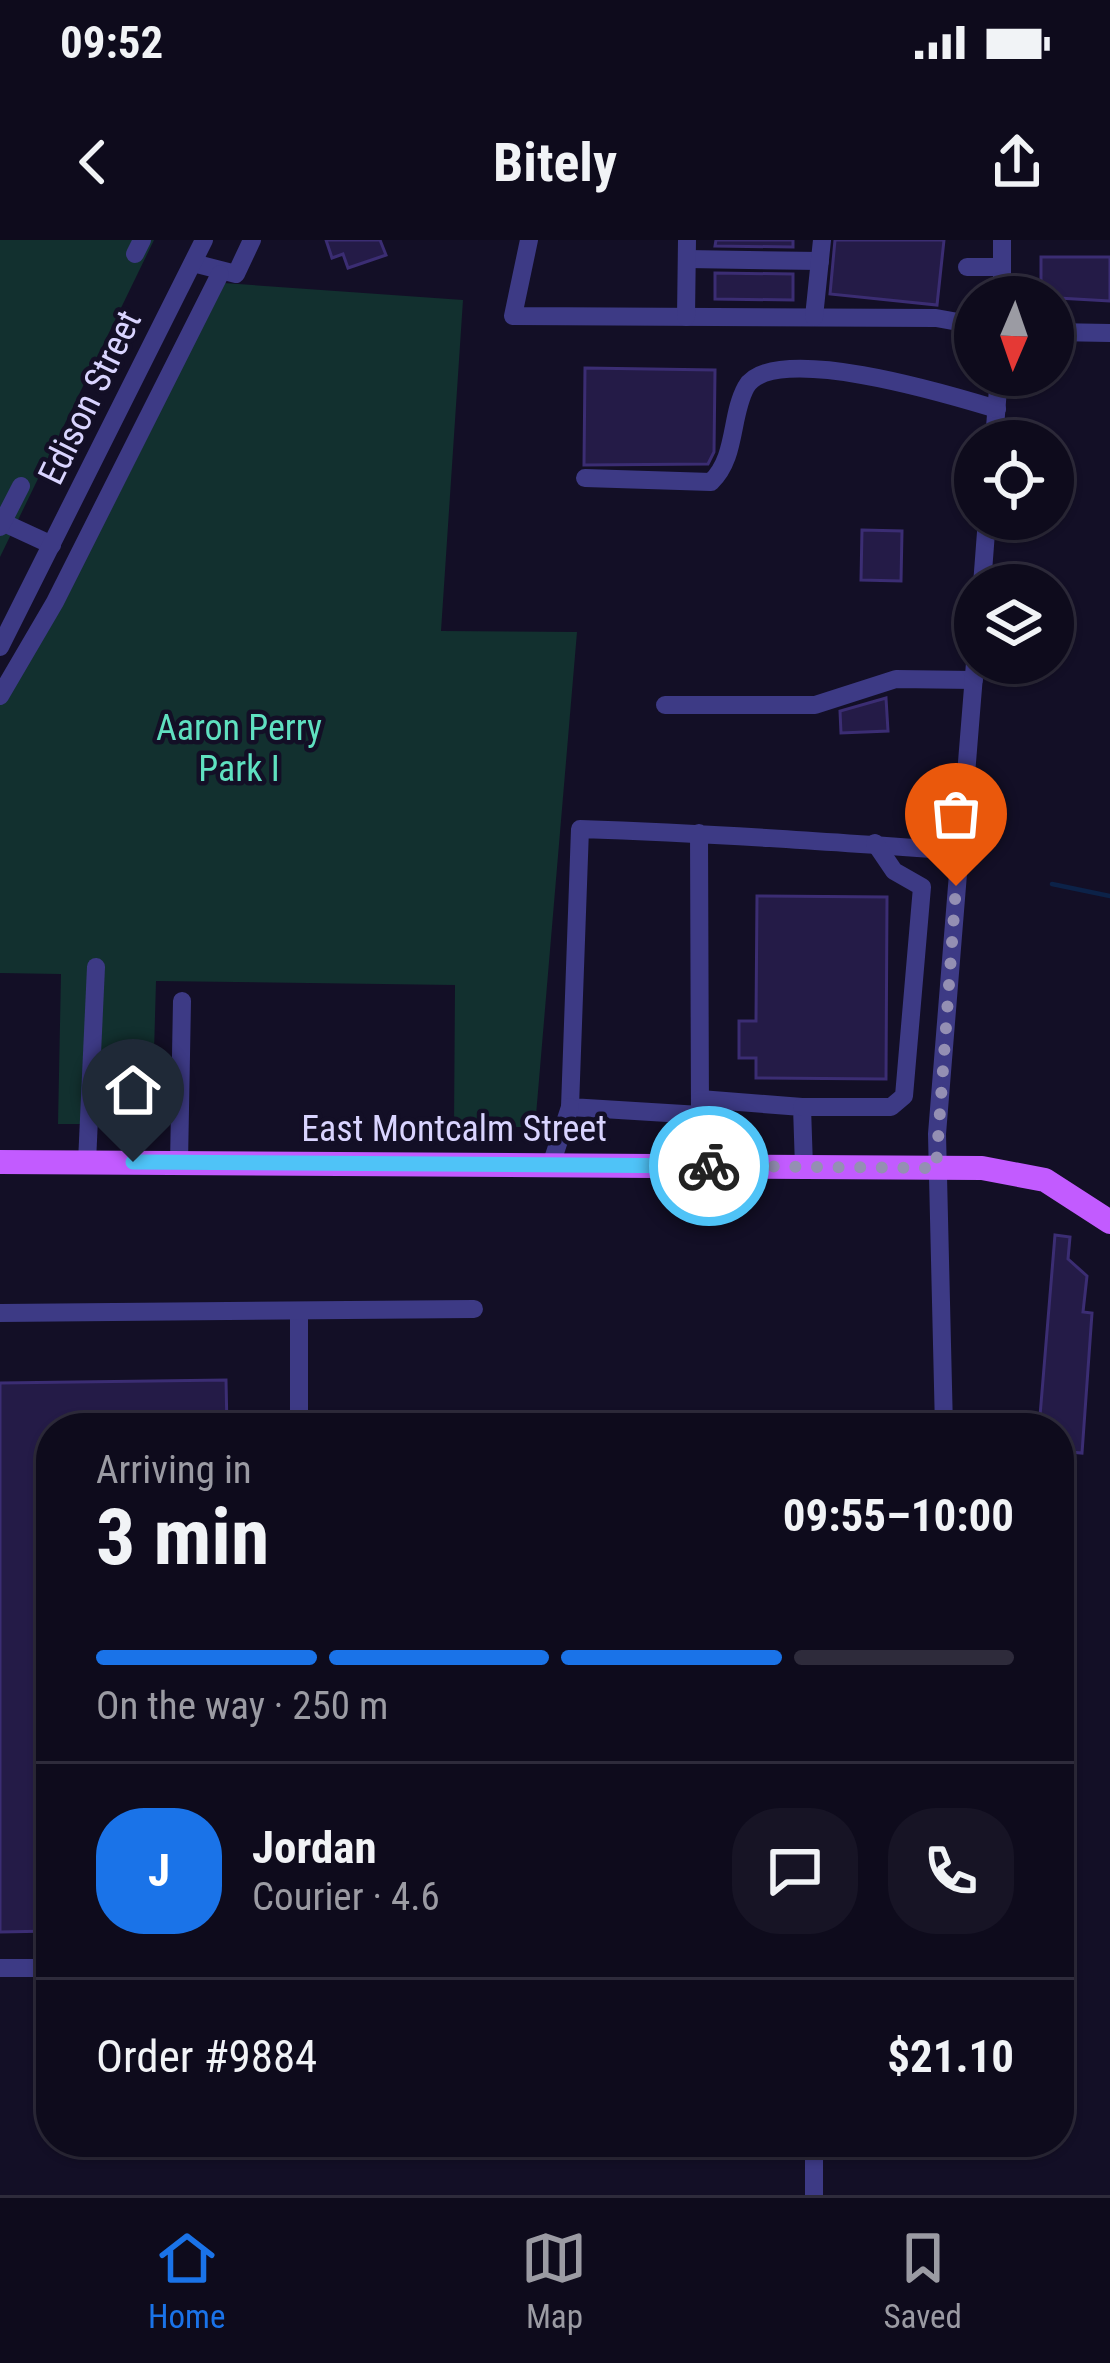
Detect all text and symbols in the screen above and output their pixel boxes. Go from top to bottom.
text: 09:52 [60,16,163,69]
icon: back [60,129,126,195]
icon: share [984,129,1050,195]
text: Bitely [493,131,617,194]
north arrow [954,276,1074,396]
map controls [954,276,1074,684]
street label: Edison Street [30,304,150,491]
button: locate [954,420,1074,540]
button: layers [954,564,1074,684]
park label: Aaron Perry Park I [156,707,322,790]
pin [905,763,1007,886]
icon: bag [923,781,989,847]
pin [82,1039,184,1162]
icon: home [100,1057,166,1123]
courier [649,1106,769,1226]
street label: East Montcalm Street [301,1108,607,1150]
icon: bike [676,1133,742,1199]
text: Arriving in [96,1447,252,1493]
text: 09:55–10:00 [783,1489,1014,1542]
text: 3 min [96,1492,269,1583]
text: On the way · 250 m [96,1683,388,1729]
button: chat [732,1808,858,1934]
button: phone [888,1808,1014,1934]
text: Jordan [252,1821,377,1874]
text: J [148,1844,170,1897]
text: Courier · 4.6 [252,1874,440,1920]
text: Order #9884 [96,2030,317,2083]
text: $21.10 [887,2030,1014,2083]
tab: Home [148,2225,225,2336]
tab: Map [521,2225,587,2336]
tab: Saved [884,2225,962,2336]

